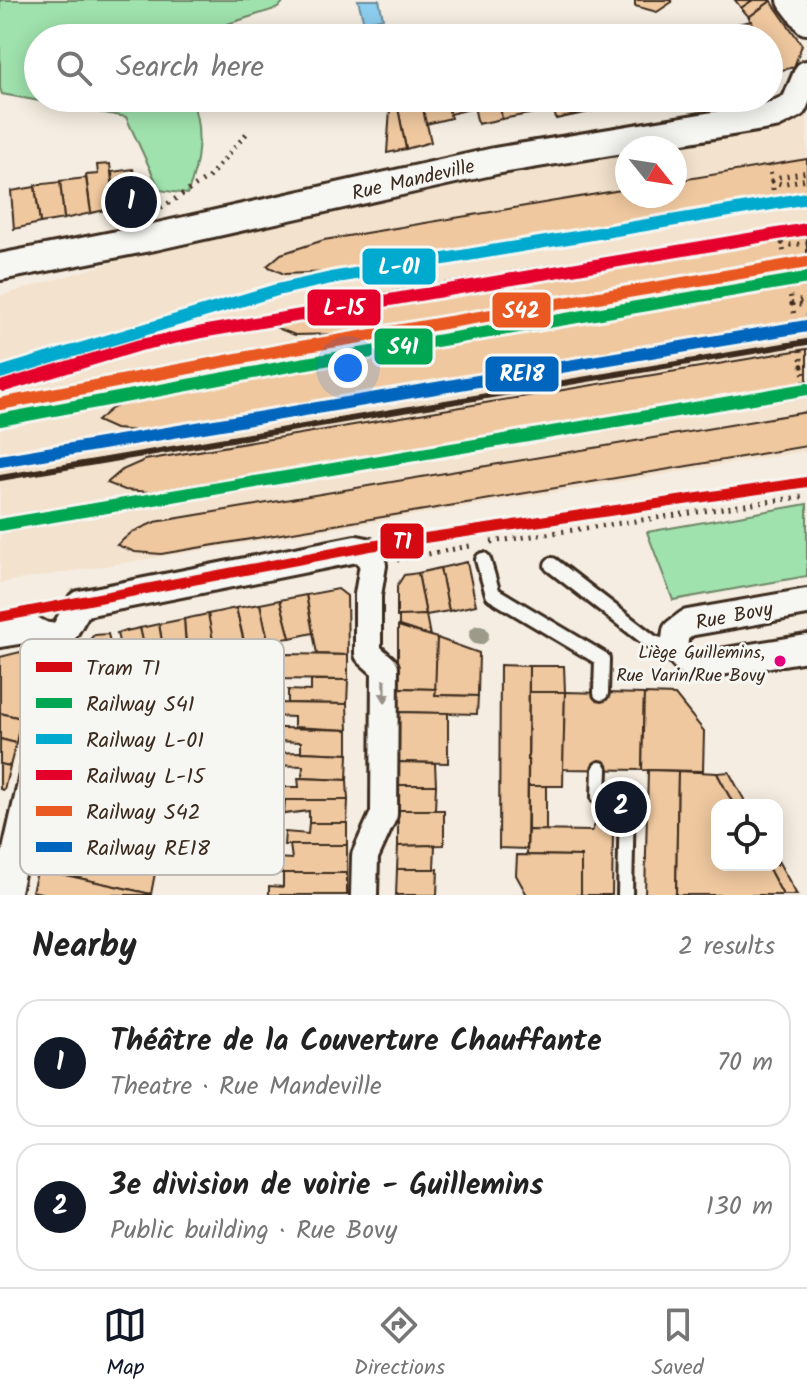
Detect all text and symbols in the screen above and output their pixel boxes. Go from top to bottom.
search box [24,24,783,112]
text: Search here [116,44,264,92]
icon: search [52,46,96,90]
north arrow [615,136,687,208]
street label: Rue Mandeville [349,151,478,211]
pin: 1 [105,172,157,232]
line badge: L-01 [361,247,437,286]
text: L-01 [378,251,420,286]
line badge: L-15 [306,288,382,327]
line badge: S42 [491,291,552,329]
text: L-15 [323,292,367,327]
text: S42 [503,295,539,330]
line badge: S41 [373,327,434,366]
text: S41 [388,331,419,366]
your location [328,348,368,388]
line badge: RE18 [484,355,560,393]
text: RE18 [500,358,546,393]
line badge: T1 [379,522,425,560]
text: T1 [393,526,412,561]
street label: Rue Bovy [693,594,776,640]
legend [20,639,284,875]
place label: Liège Guillemins, Rue Varin/Rue Bovy [616,639,766,691]
text: Tram T1 [86,652,160,687]
marker: Liège Guillemins, Rue Varin/Rue Bovy [772,653,788,669]
one-way arrow [379,679,392,704]
text: Railway S41 [86,688,195,723]
text: Railway L-01 [86,724,204,759]
text: Railway L-15 [86,760,206,795]
pin: 2 [595,777,647,837]
text: Railway S42 [86,796,201,831]
map controls [711,799,783,871]
button: locate [711,799,783,871]
text: Railway RE18 [86,832,211,867]
text: Nearby [32,920,137,974]
text: 2 results [678,926,775,968]
text: Théâtre de la Couverture Chauffante [110,1018,602,1066]
text: 1 [56,1042,64,1084]
text: 70 m [717,1042,773,1084]
text: Theatre · Rue Mandeville [110,1066,382,1108]
text: 3e division de voirie - Guillemins [110,1162,543,1210]
text: 2 [52,1186,68,1228]
text: 130 m [706,1186,773,1228]
text: Public building · Rue Bovy [110,1210,397,1252]
tab: Map [103,1303,147,1386]
tab: Directions [354,1303,445,1386]
tab: Saved [652,1303,704,1386]

